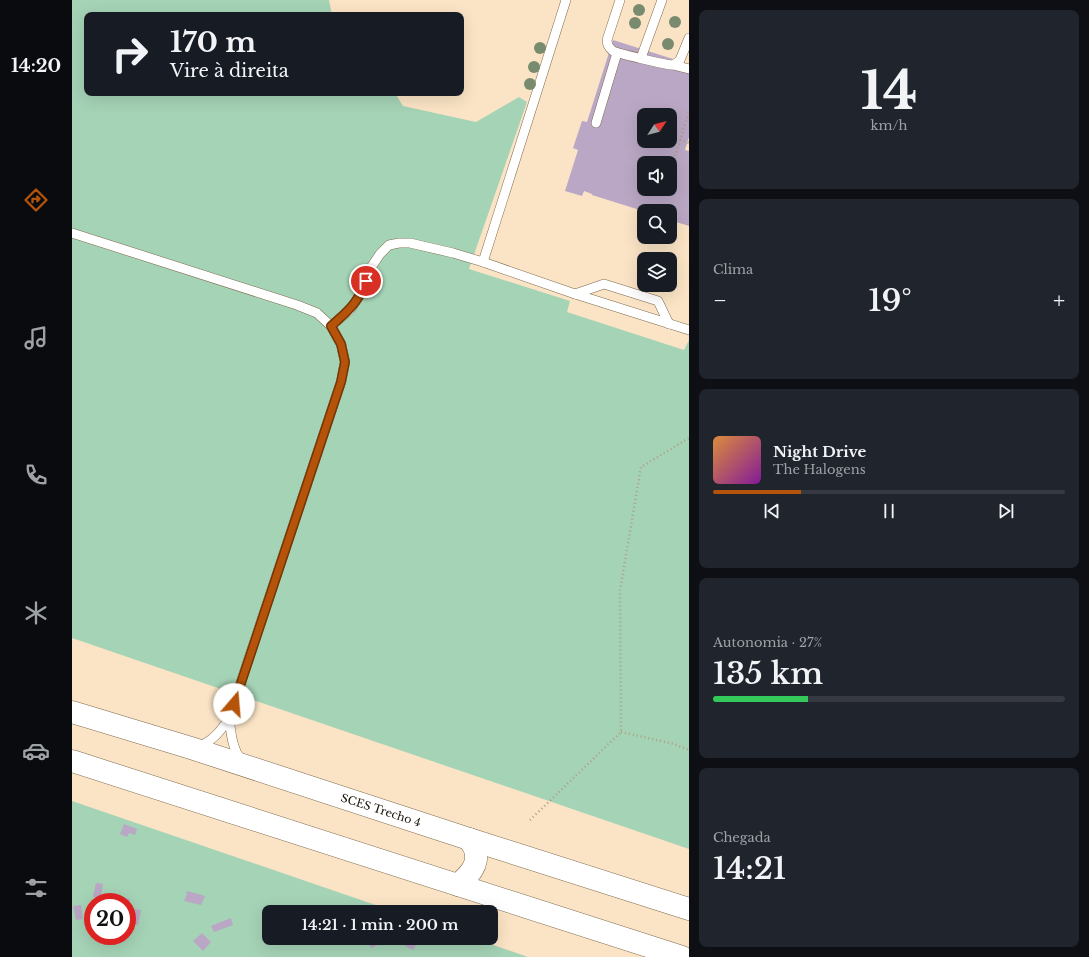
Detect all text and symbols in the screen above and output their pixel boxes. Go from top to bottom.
text: 170 m [170,25,256,60]
icon: right [104,28,156,80]
text: 14:20 [11,55,61,77]
text: 14 [860,59,918,123]
text: Vire à direita [170,60,289,82]
north arrow [637,108,677,148]
map controls [637,108,677,292]
text: km/h [871,117,907,134]
button: sound [637,156,677,196]
icon: directions [22,186,50,214]
button: search [637,204,677,244]
button: layers [637,252,677,292]
text: Clima [713,261,753,278]
pin [349,264,383,298]
icon: arrive [355,270,377,292]
text: 19° [868,282,912,319]
text: − [713,287,727,314]
text: + [1053,287,1065,314]
icon: music [22,324,50,352]
text: Night Drive [773,442,866,461]
icon: phone [22,461,50,489]
text: The Halogens [773,461,866,478]
icon: previous [761,500,783,522]
icon: pause [878,500,900,522]
icon: next [995,500,1017,522]
icon: climate [22,599,50,627]
text: Autonomia · 27% [713,634,822,651]
text: 135 km [713,655,823,692]
position arrow [213,683,255,725]
icon: car [22,737,50,765]
street label: SCES Trecho 4 [339,790,423,830]
text: Chegada [713,829,771,846]
text: 14:21 [713,850,786,887]
icon: filters [22,874,50,902]
speed limit sign: 20 [84,893,136,945]
text: 14:21 · 1 min · 200 m [301,915,459,934]

